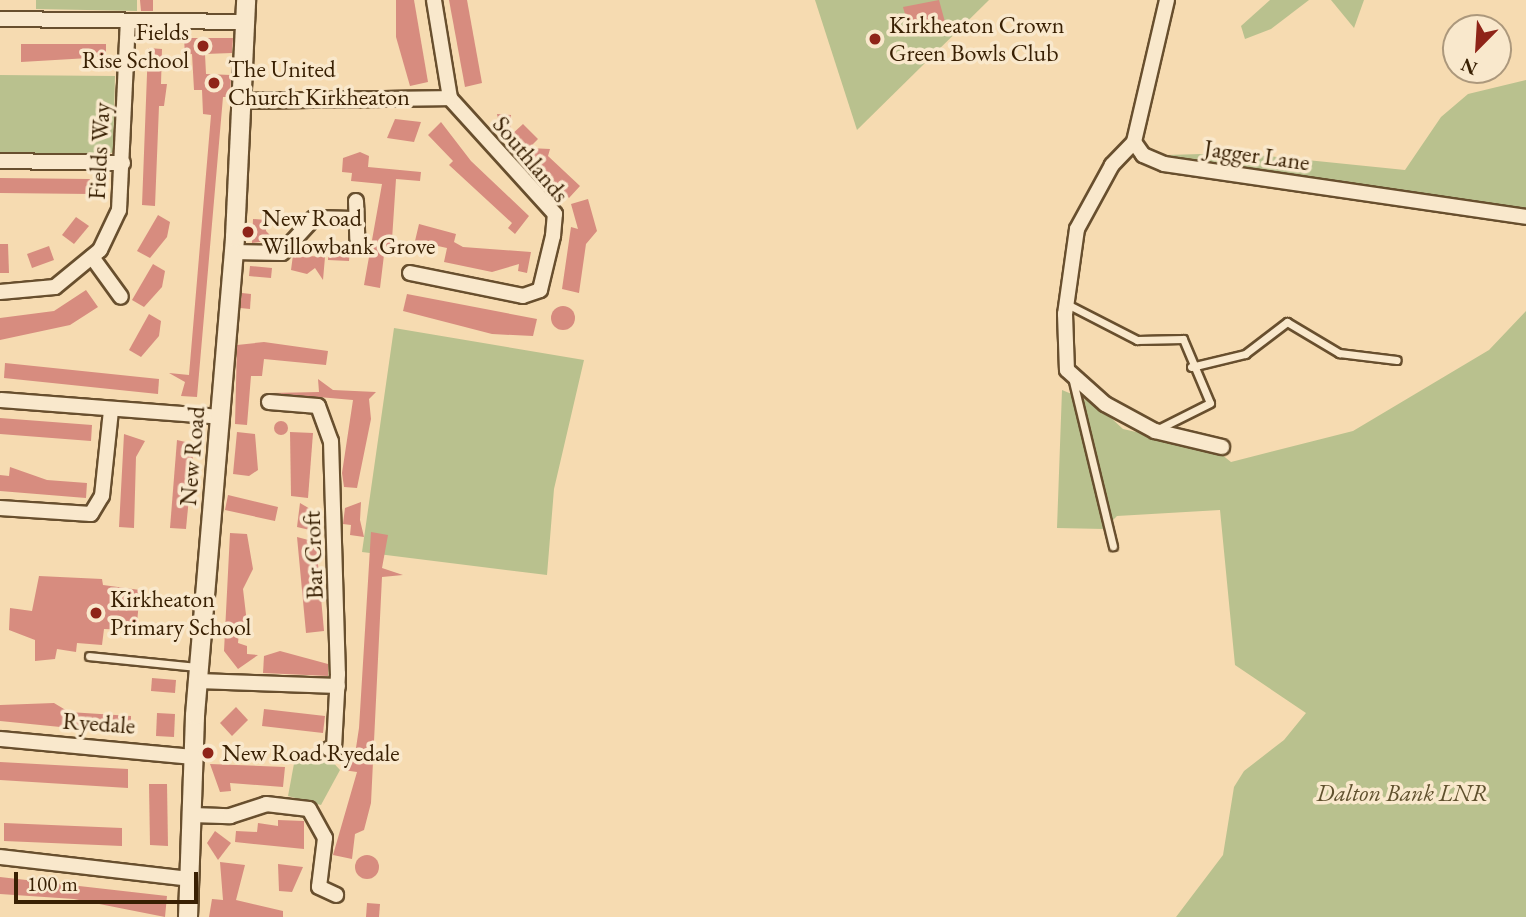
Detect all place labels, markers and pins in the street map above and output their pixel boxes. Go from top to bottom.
place label: Kirkheaton Crown Green Bowls Club [889,11,1064,67]
place label: Fields Rise School [82,18,189,74]
marker: Kirkheaton Crown Green Bowls Club [867,31,883,47]
marker: Fields Rise School [195,38,211,54]
place label: The United Church Kirkheaton [228,55,410,111]
marker: The United Church Kirkheaton [206,75,222,91]
place label: New Road Willowbank Grove [262,204,435,260]
marker: New Road Willowbank Grove [240,224,256,240]
place label: Kirkheaton Primary School [110,585,251,641]
marker: Kirkheaton Primary School [88,605,104,621]
place label: New Road Ryedale [222,739,400,767]
marker: New Road Ryedale [200,745,216,761]

